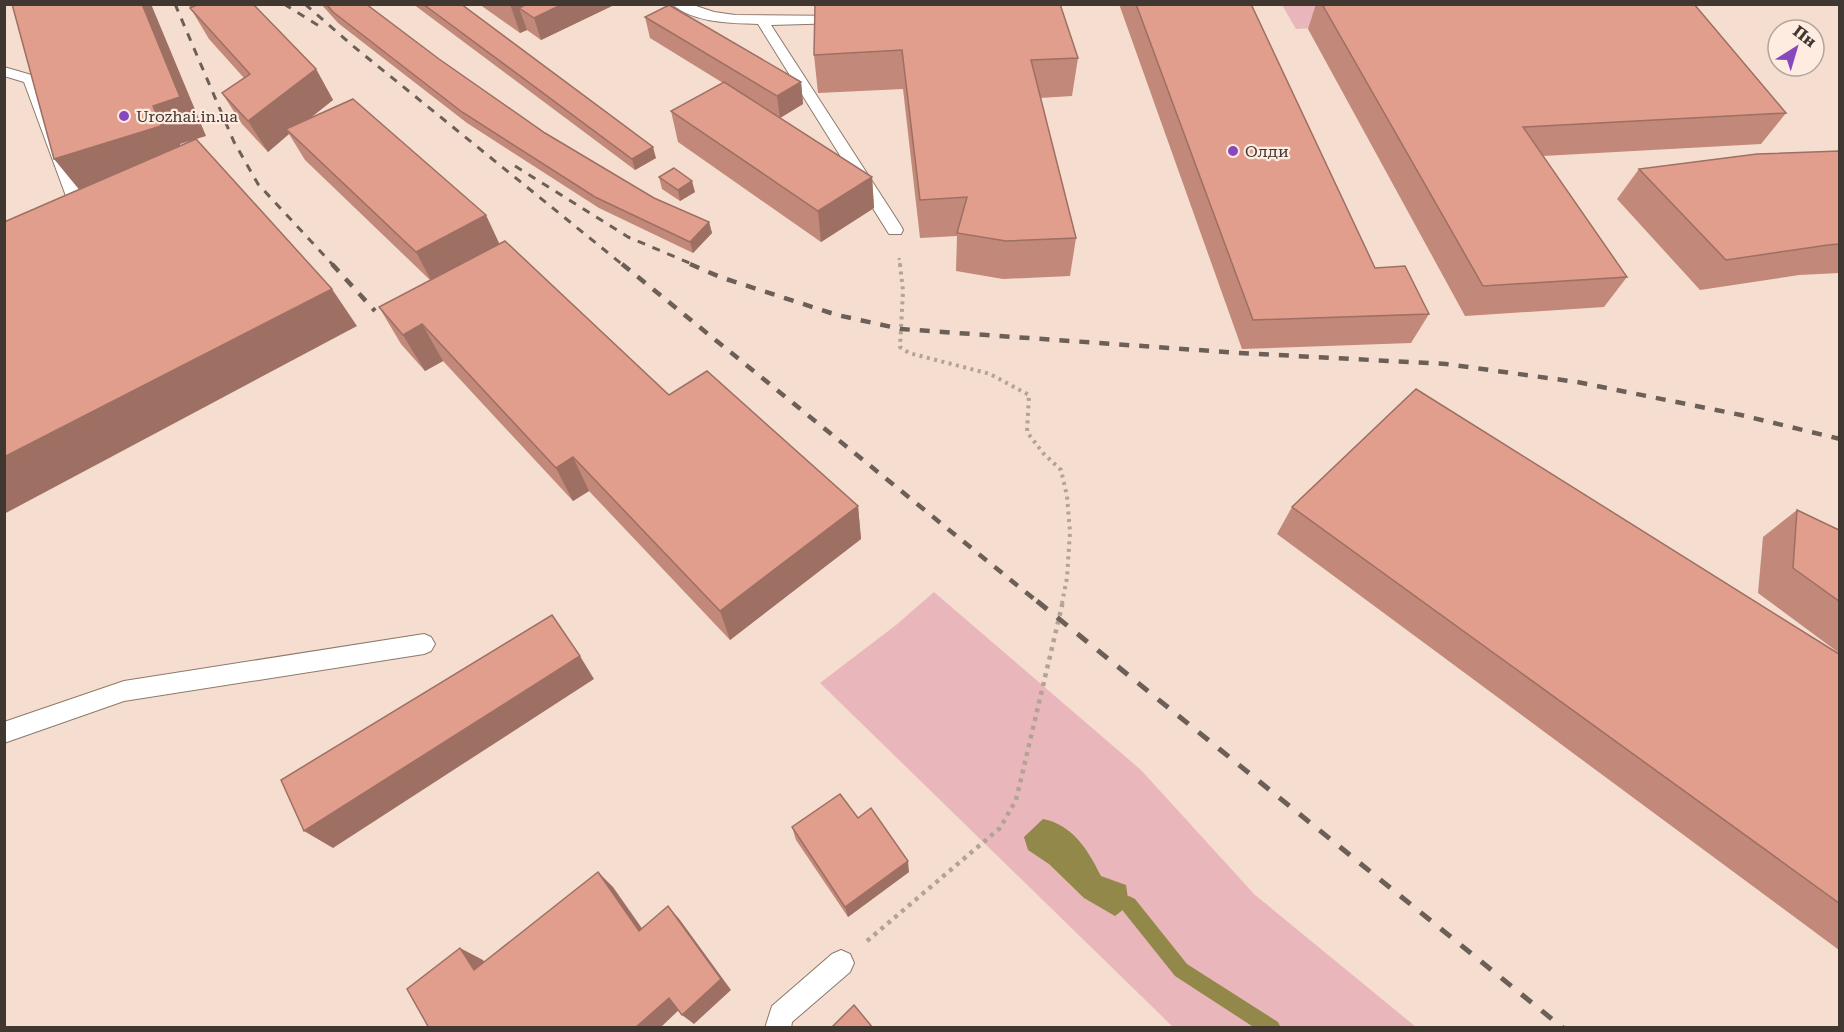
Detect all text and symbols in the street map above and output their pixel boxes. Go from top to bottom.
north arrow [1766,18,1826,78]
text: Пн [1789,22,1820,51]
place label: Urozhai.in.ua [136,107,238,126]
marker: Urozhai.in.ua [117,109,131,123]
place label: Олди [1245,142,1289,161]
marker: Олди [1226,144,1240,158]

